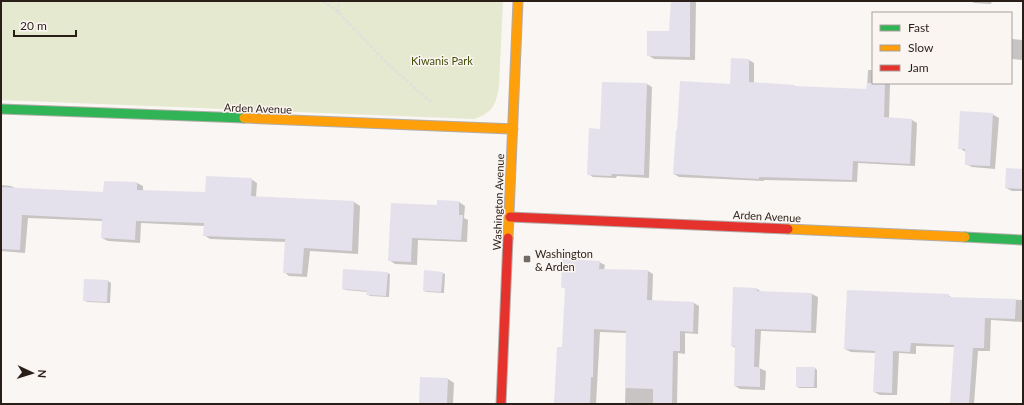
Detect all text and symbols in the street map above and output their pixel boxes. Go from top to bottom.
scale bar [14,12,76,38]
legend [872,12,1012,84]
text: 20 m [20,18,47,33]
text: Fast [908,20,930,35]
text: Slow [908,40,934,55]
park label: Kiwanis Park [411,54,473,67]
text: Jam [908,60,929,75]
street label: Arden Avenue [224,100,292,116]
street label: Washington Avenue [490,153,506,251]
street label: Arden Avenue [733,208,802,224]
place label: Washington & Arden [535,247,593,273]
marker: Washington & Arden [522,254,532,264]
north arrow [12,353,52,393]
text: N [36,369,49,378]

